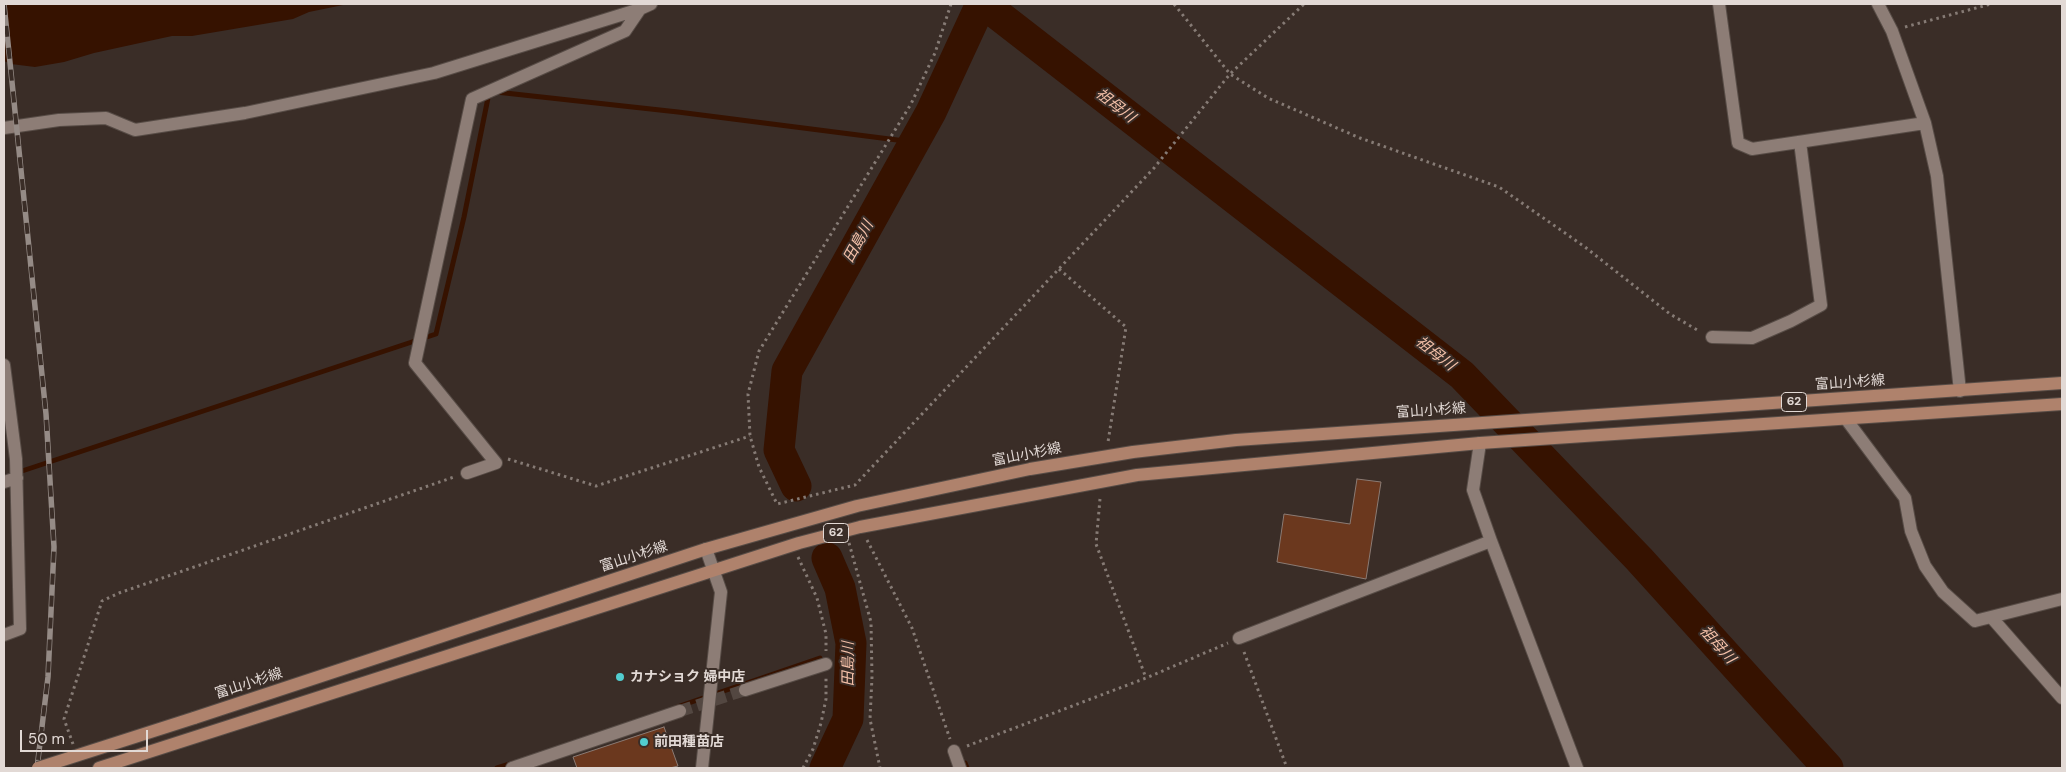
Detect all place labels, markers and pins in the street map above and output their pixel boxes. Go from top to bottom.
place label: カナショク 婦中店 [630,669,745,685]
marker: カナショク 婦中店 [614,671,626,683]
place label: 前田種苗店 [654,734,724,750]
marker: 前田種苗店 [638,736,650,748]

